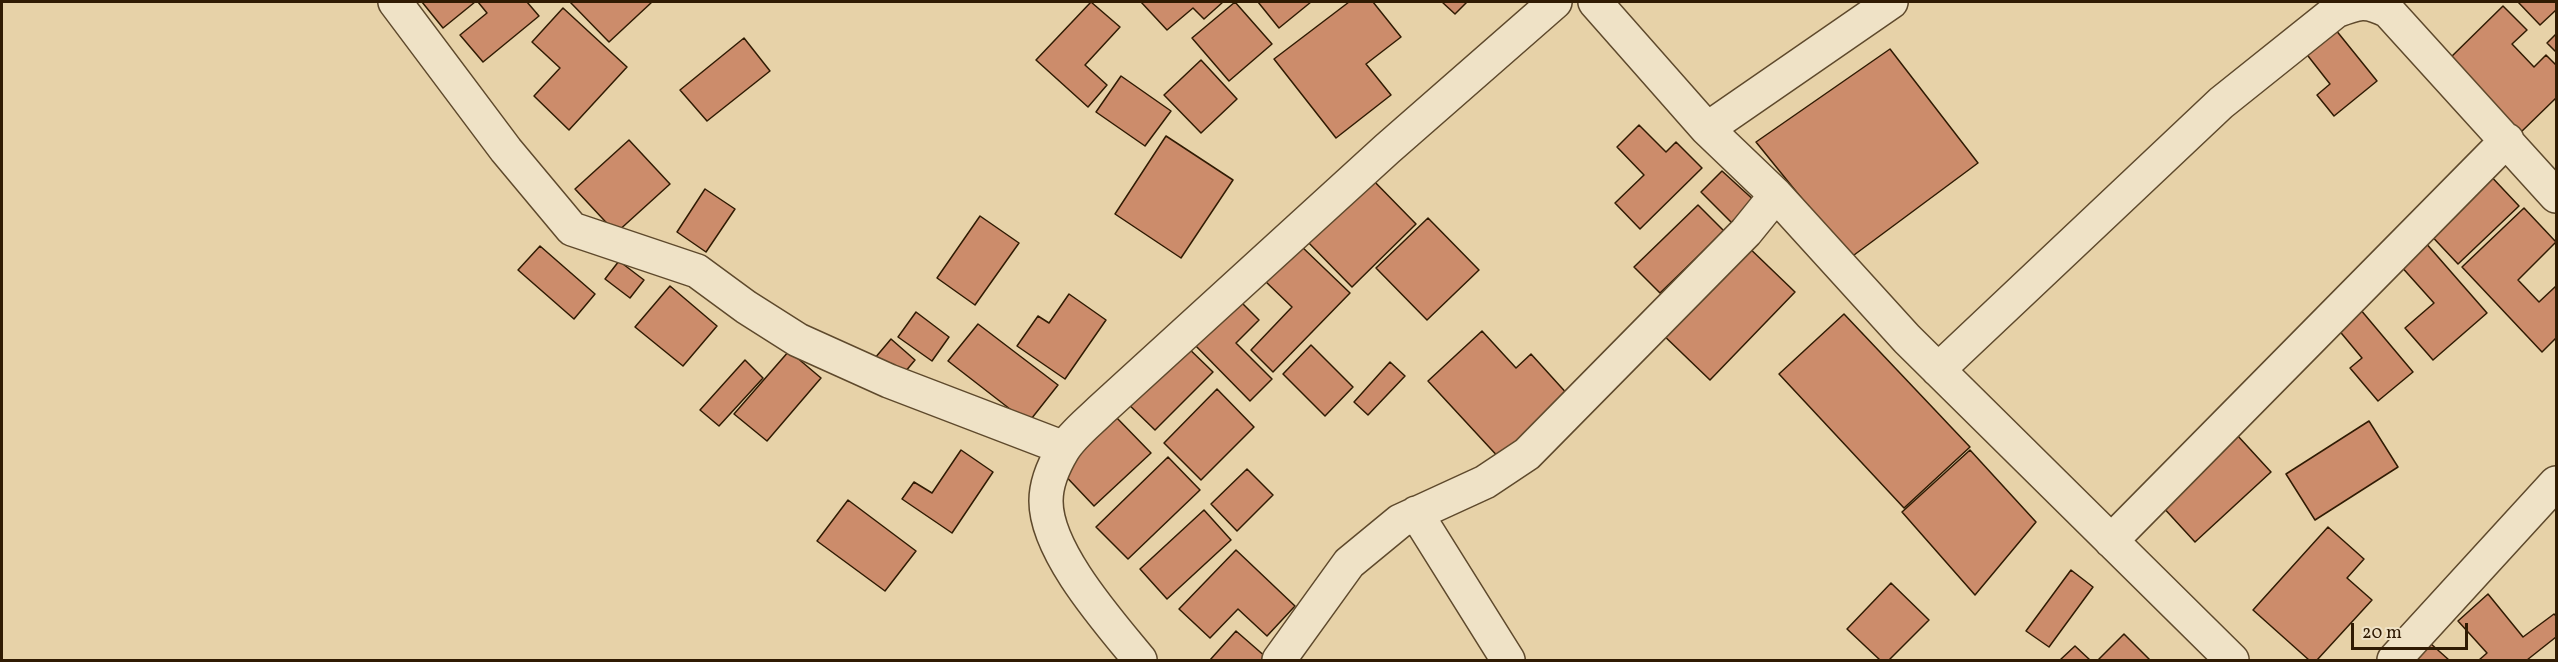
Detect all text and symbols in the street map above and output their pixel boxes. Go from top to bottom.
scale bar [2354,611,2471,649]
text: 20 m [2362,621,2402,646]

